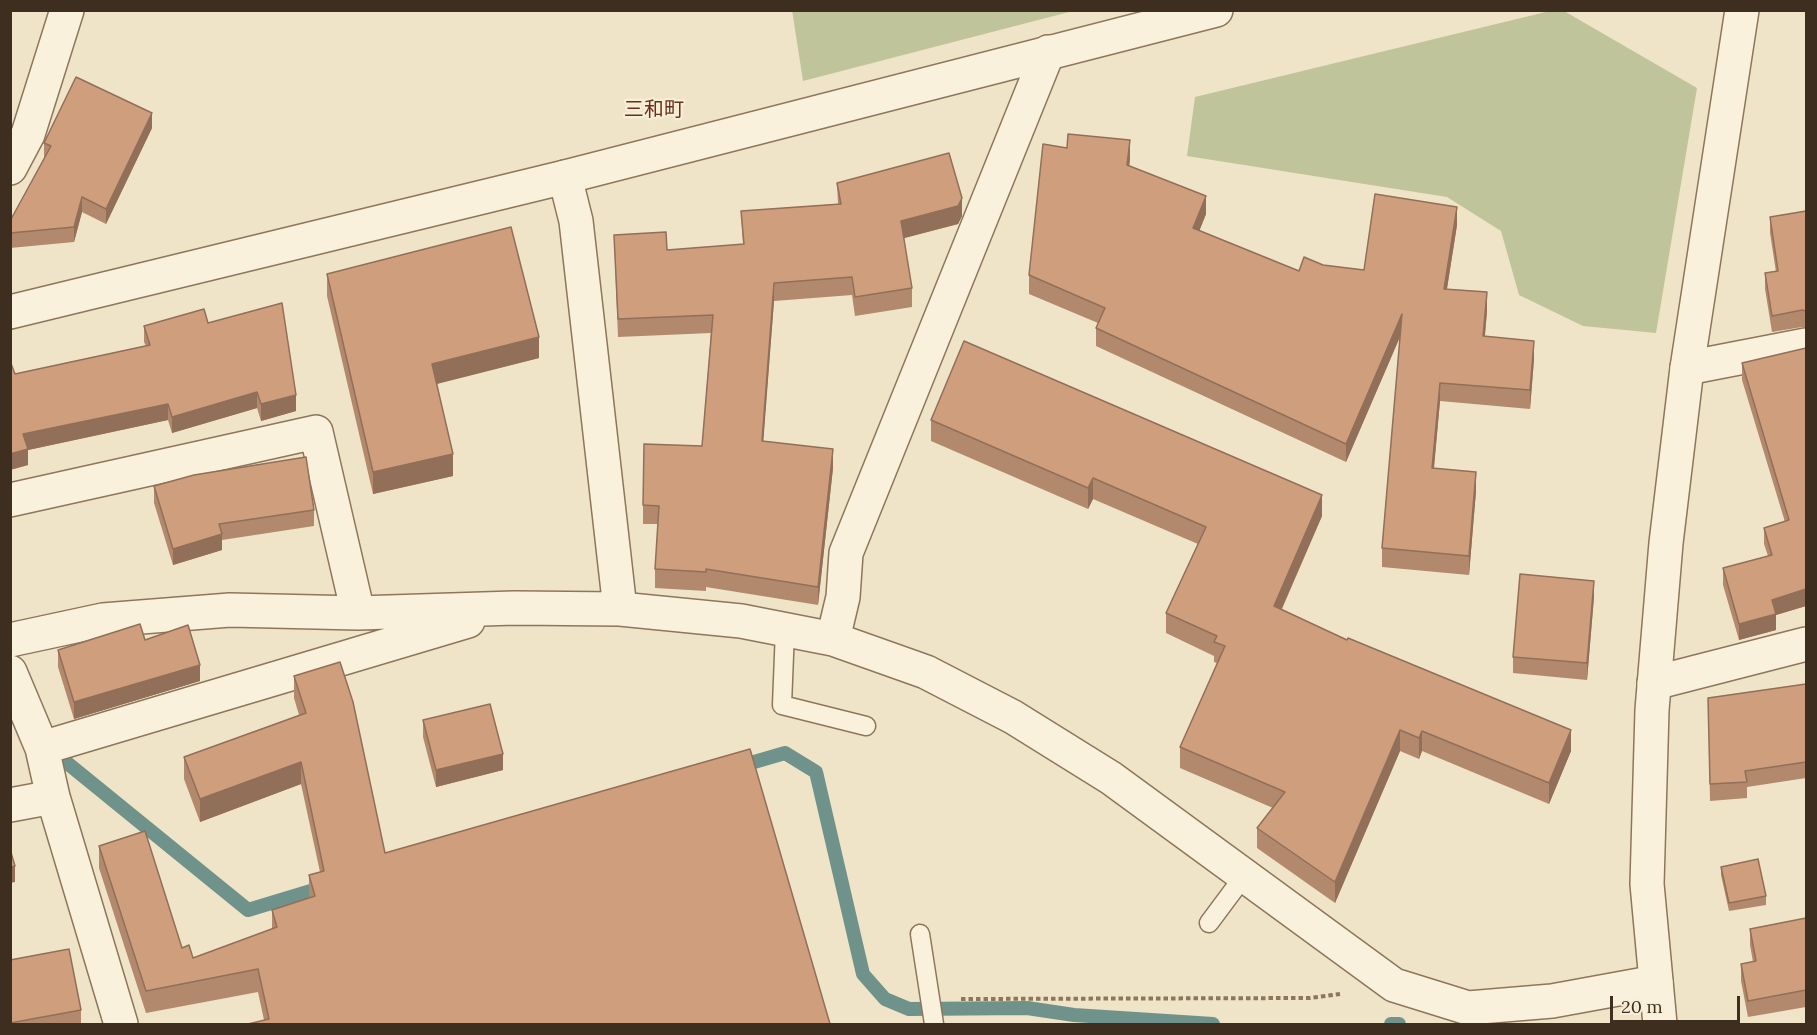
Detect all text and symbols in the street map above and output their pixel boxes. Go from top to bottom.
district label: 三和町 [624,98,684,122]
scale bar [1613,984,1744,1022]
text: 20 m [1621,995,1663,1018]

